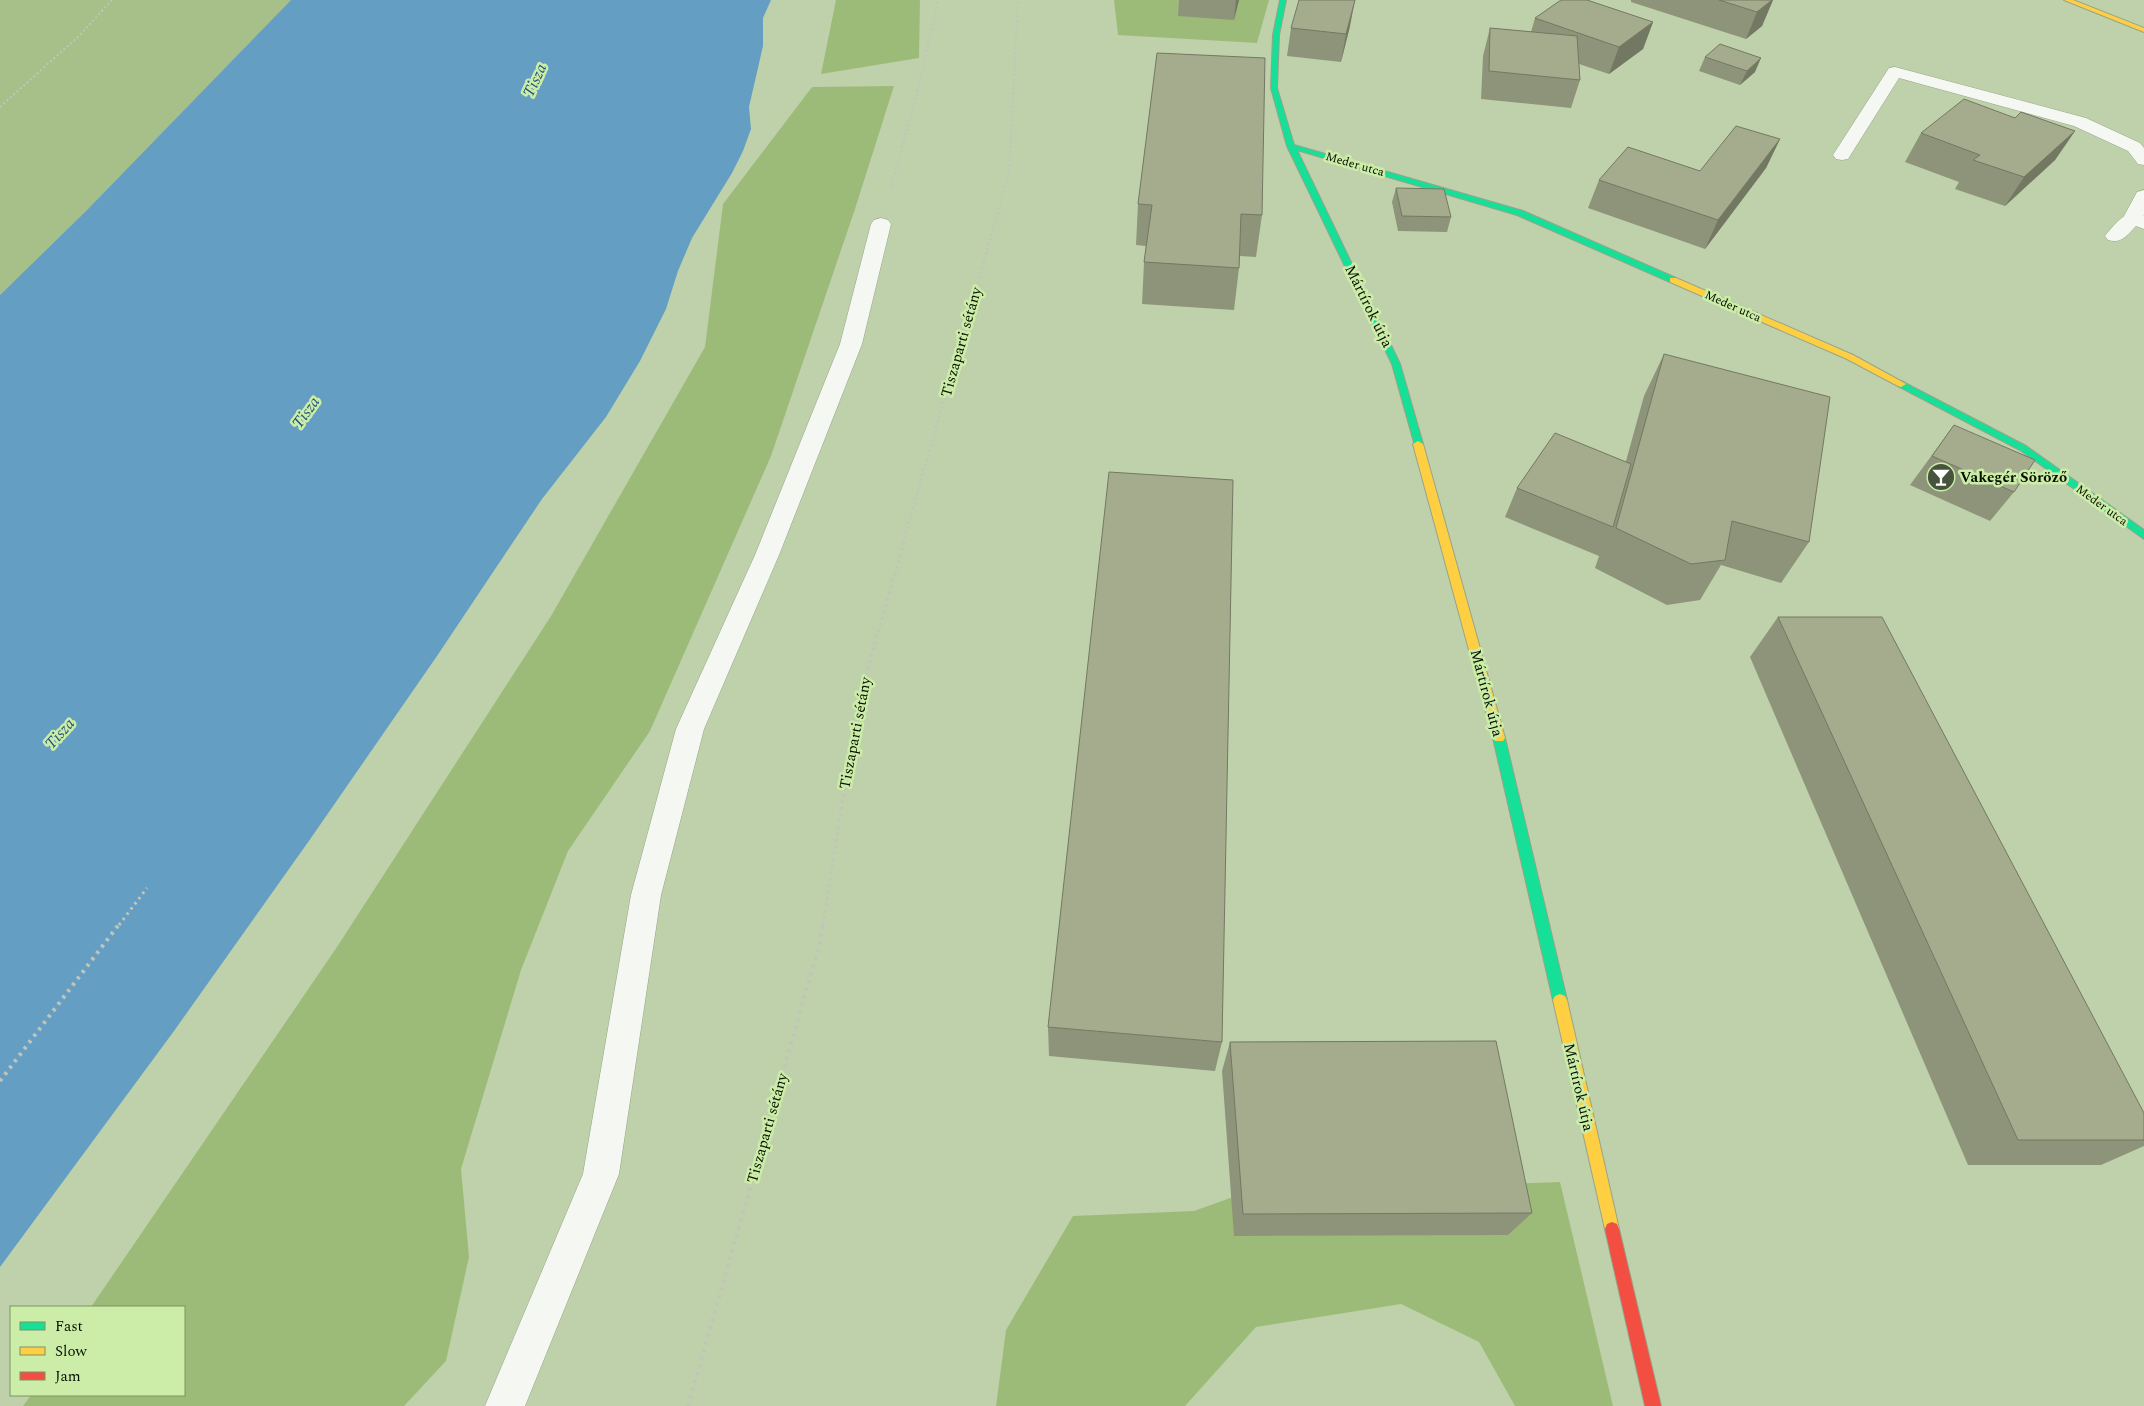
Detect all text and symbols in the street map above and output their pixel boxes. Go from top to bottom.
water label: Tisza [517,60,553,101]
street label: Meder utca [1323,147,1387,182]
street label: Mártírok útja [1339,261,1399,352]
street label: Tiszaparti sétány [935,284,988,400]
street label: Meder utca [1701,286,1764,327]
water label: Tisza [286,391,326,434]
bar icon: Vakegér Söröző [1926,462,1956,492]
place label: Vakegér Söröző [1960,466,2067,489]
street label: Meder utca [2072,480,2132,531]
street label: Mártírok útja [1464,647,1509,740]
street label: Tiszaparti sétány [833,674,878,791]
water label: Tisza [39,713,80,755]
street label: Mártírok útja [1557,1041,1600,1134]
street label: Tiszaparti sétány [741,1070,794,1186]
legend [10,1306,185,1396]
text: Fast [55,1315,83,1338]
text: Slow [55,1340,87,1363]
text: Jam [55,1365,81,1388]

